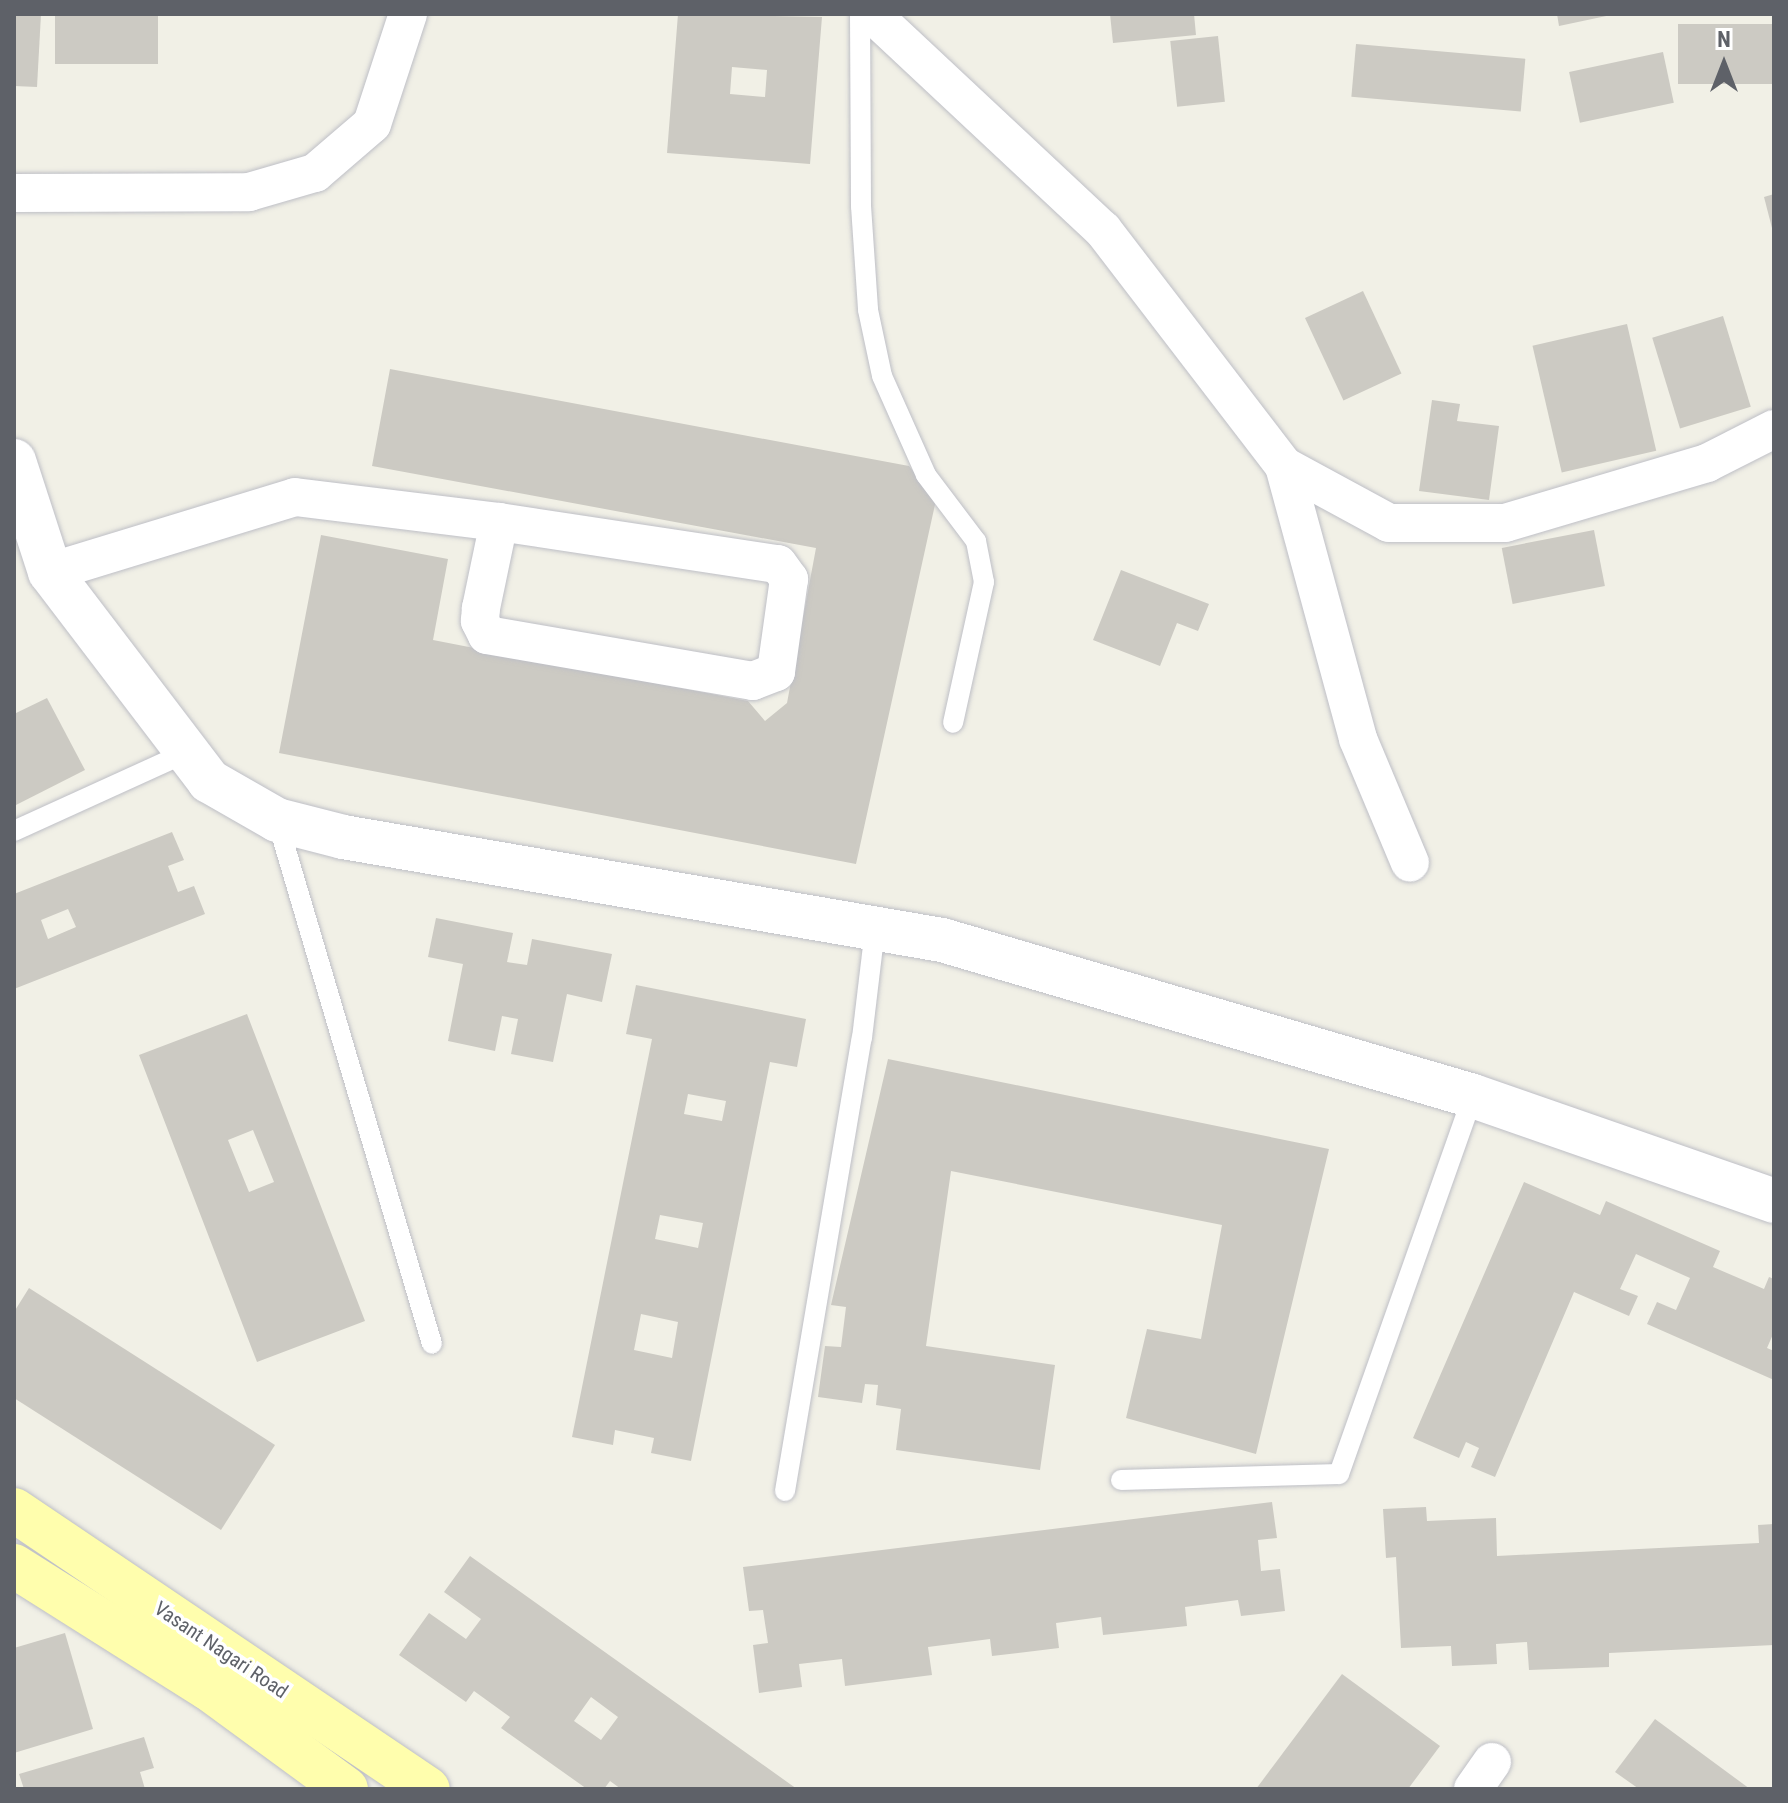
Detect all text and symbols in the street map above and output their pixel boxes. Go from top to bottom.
north arrow [1684,24,1764,104]
text: N [1717,27,1731,52]
street label: Vasant Nagari Road [150,1596,292,1704]

